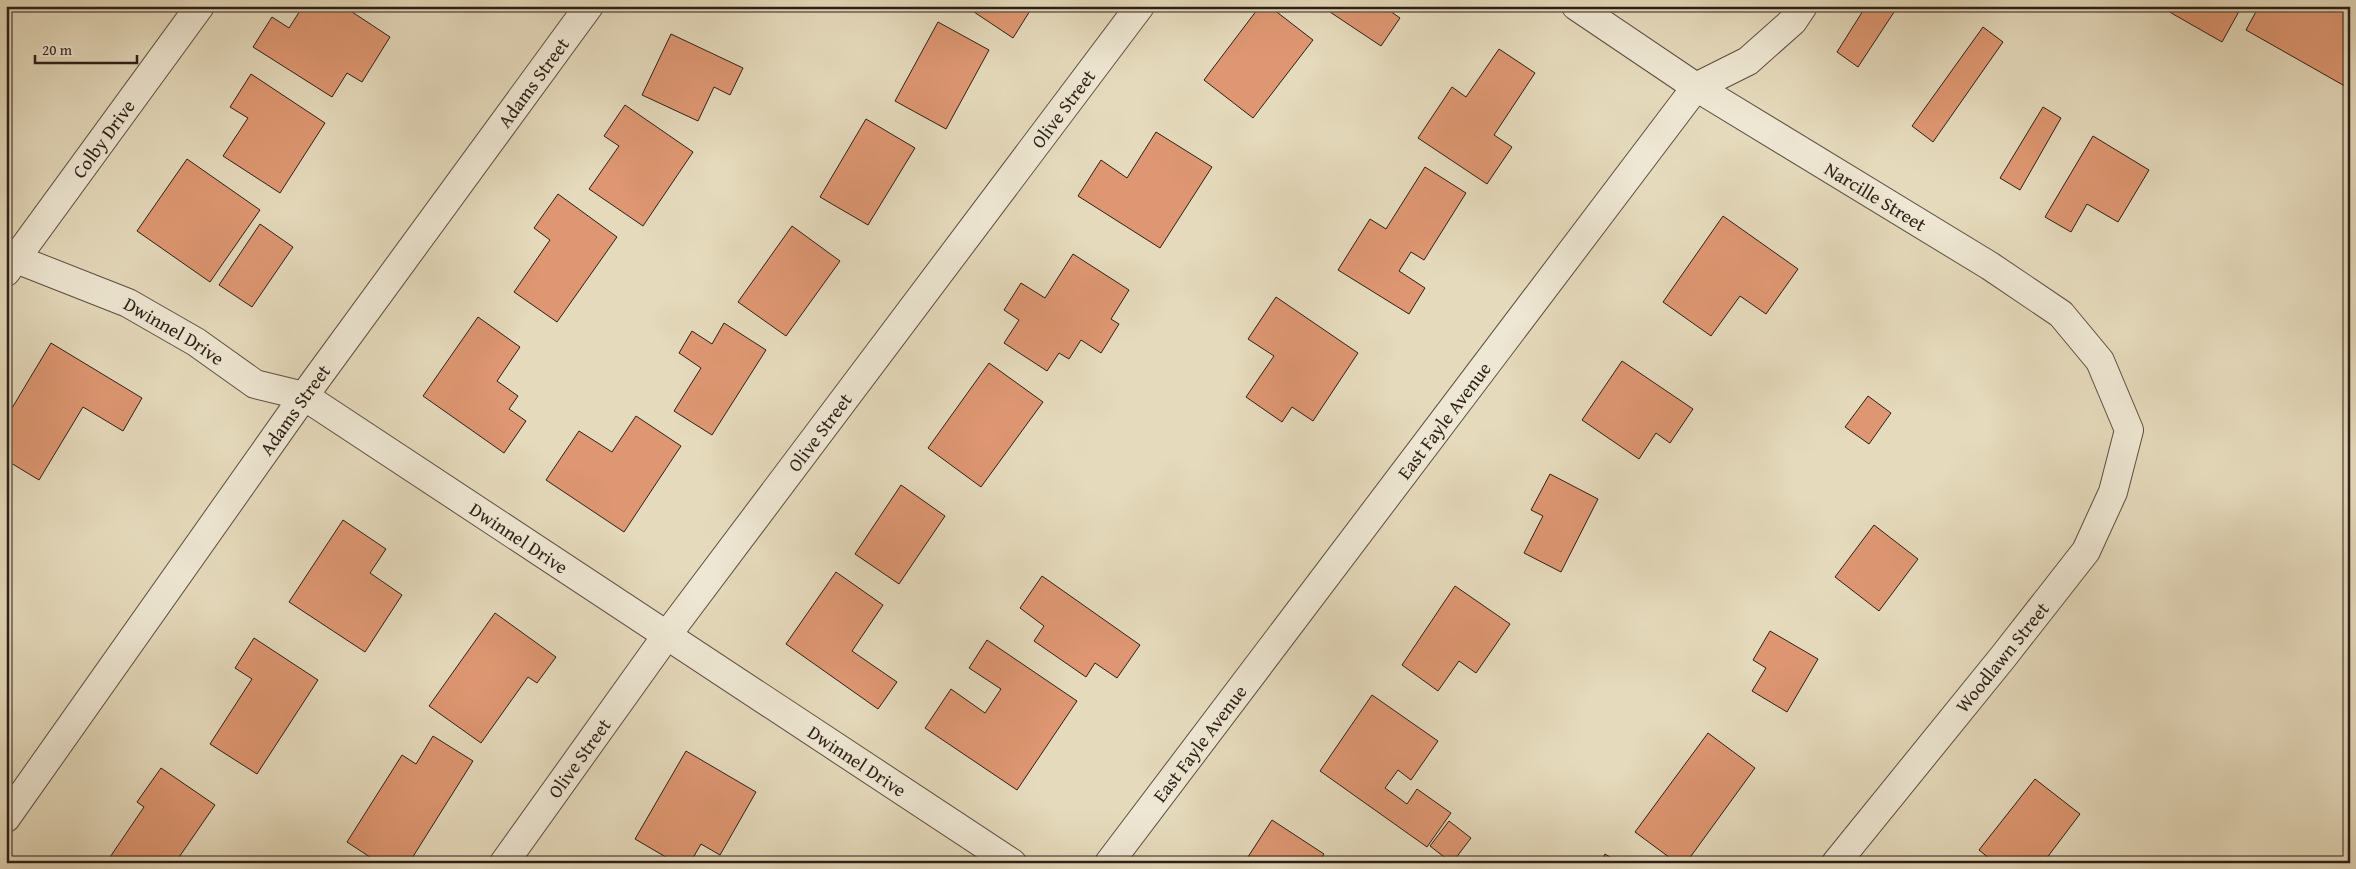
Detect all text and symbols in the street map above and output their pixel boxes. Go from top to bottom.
street label: Adams Street [491,31,576,133]
scale bar [35,32,138,64]
text: 20 m [42,39,73,60]
street label: Olive Street [1024,63,1102,154]
street label: Colby Drive [65,93,142,184]
street label: Narcille Street [1819,155,1932,238]
street label: Dwinnel Drive [119,290,230,372]
street label: East Fayle Avenue [1390,356,1498,485]
street label: Adams Street [252,358,337,461]
street label: Olive Street [781,387,859,478]
street label: Dwinnel Drive [464,495,574,581]
street label: Woodlawn Street [1949,595,2056,718]
street label: East Fayle Avenue [1146,679,1253,808]
street label: Olive Street [541,712,617,804]
street label: Dwinnel Drive [802,718,912,804]

